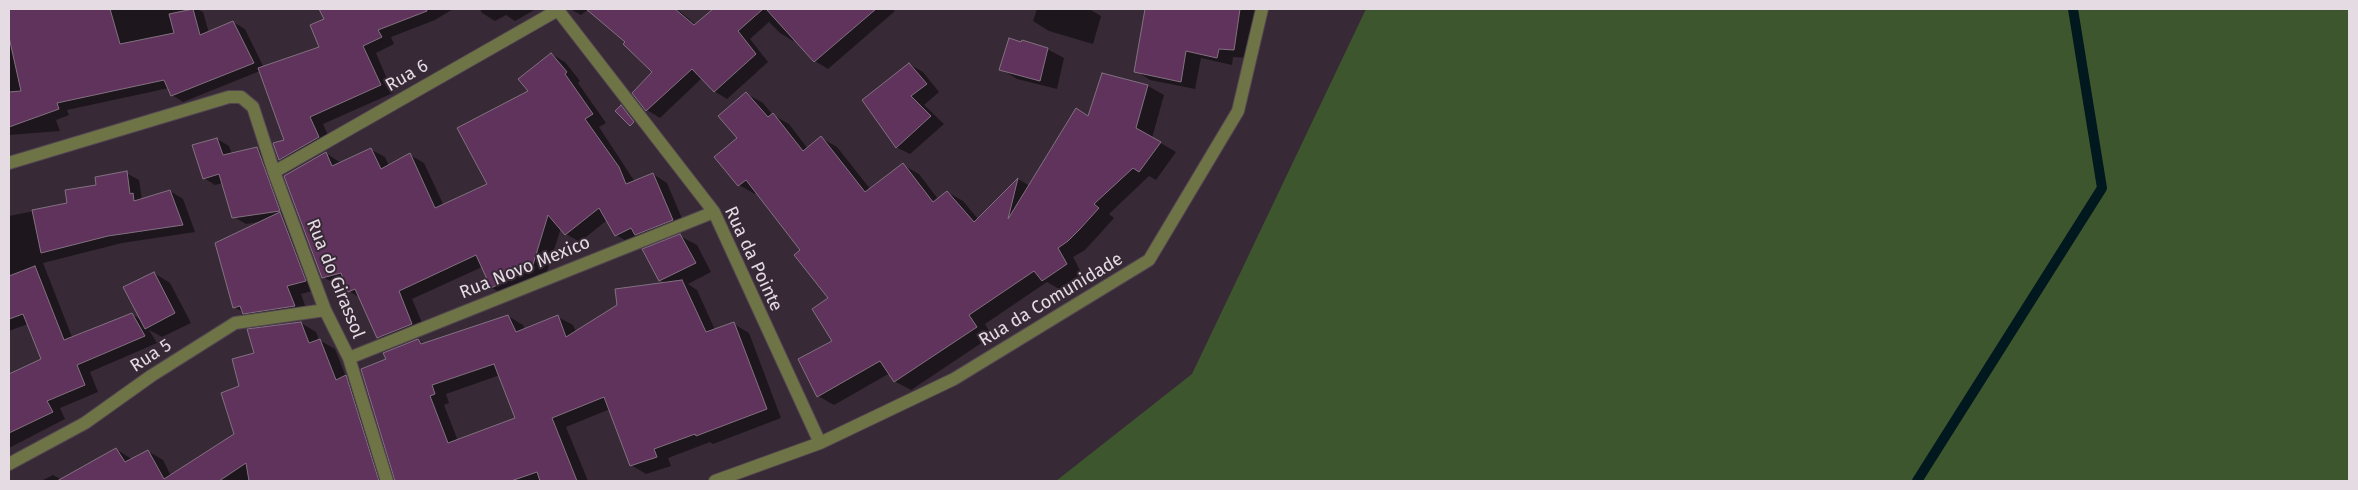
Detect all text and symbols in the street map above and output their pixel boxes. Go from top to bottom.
street label: Rua 6 [382,55,432,97]
street label: Rua da Pointe [719,203,787,315]
street label: Rua do Girassol [301,216,369,342]
street label: Rua Novo Mexico [457,232,593,304]
street label: Rua da Comunidade [975,248,1127,352]
street label: Rua 5 [126,335,176,377]

